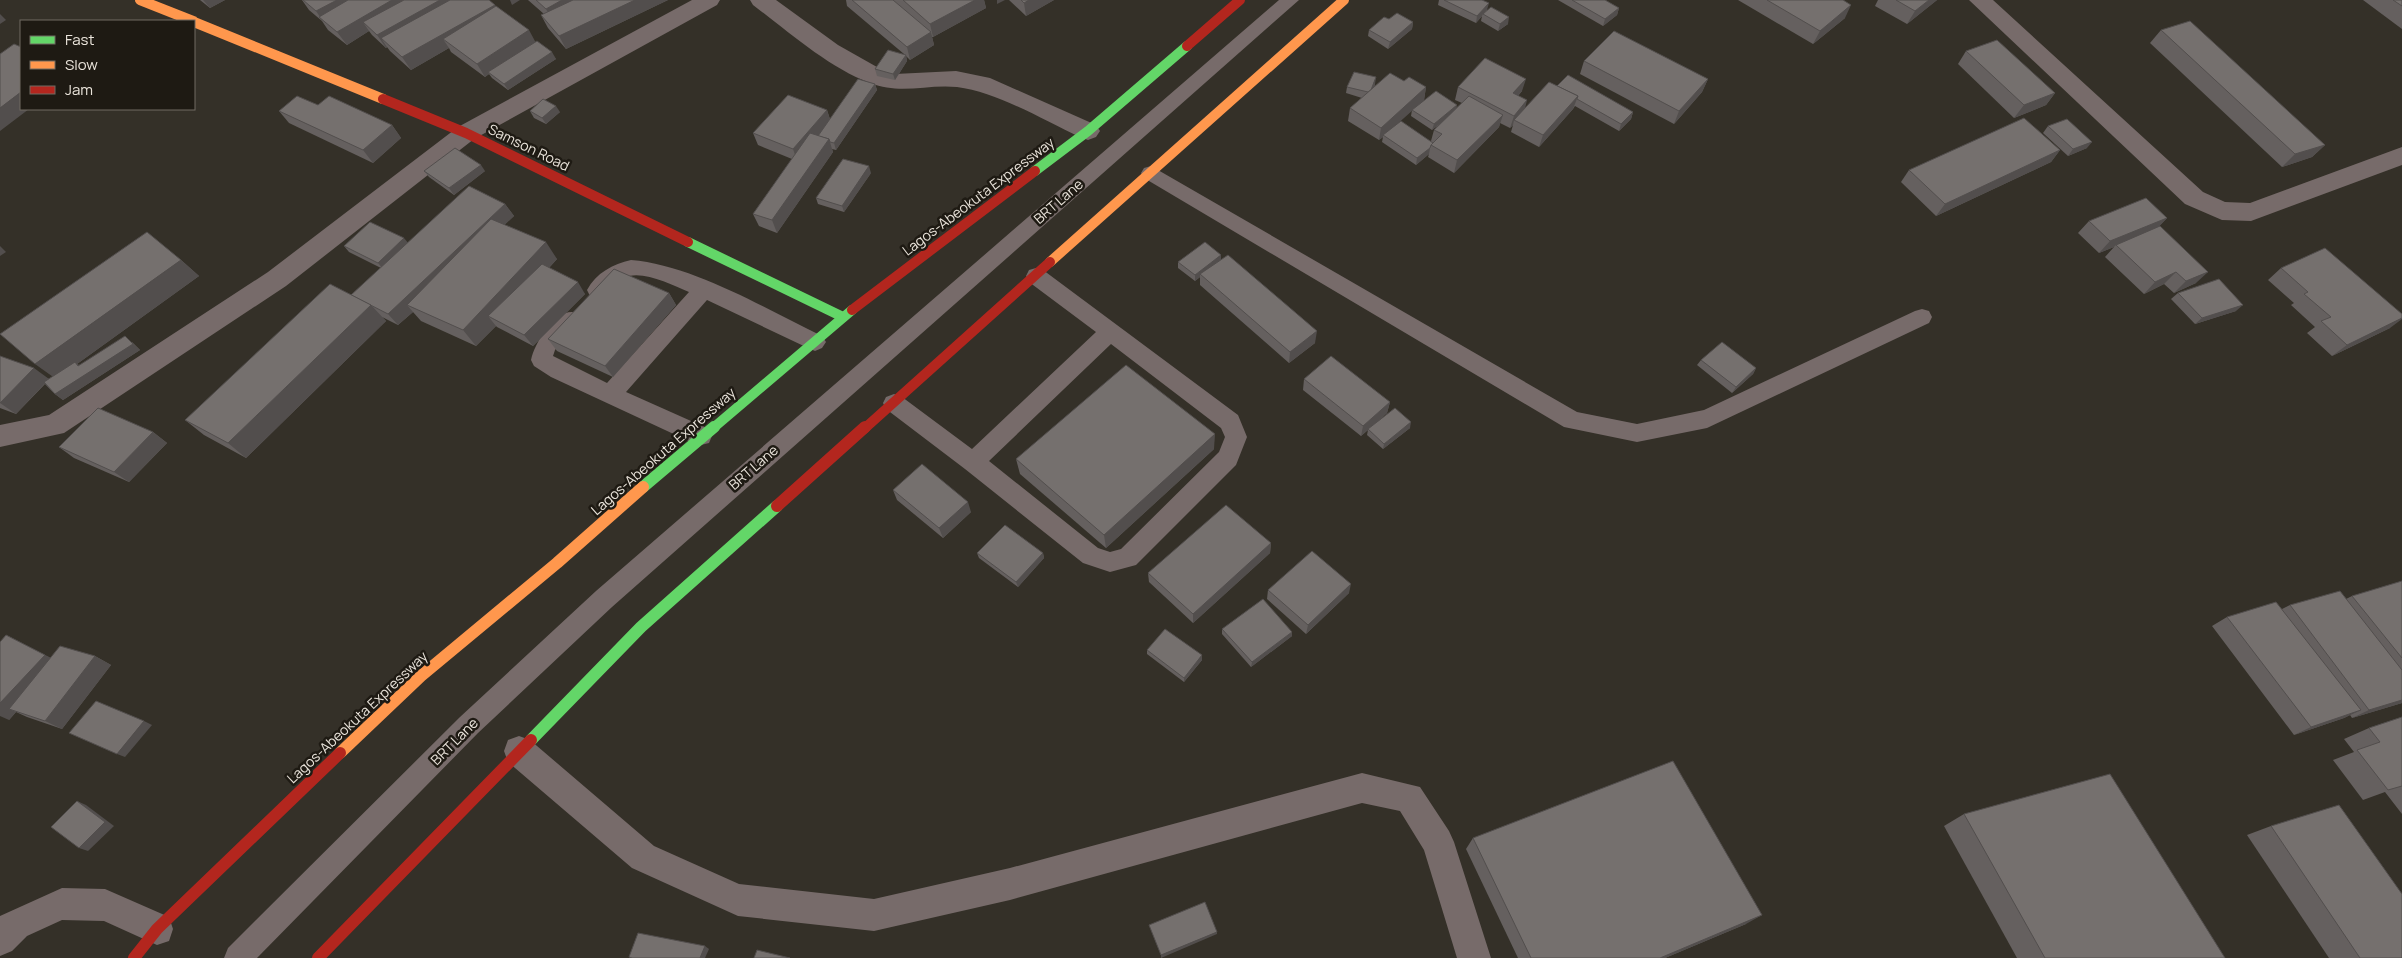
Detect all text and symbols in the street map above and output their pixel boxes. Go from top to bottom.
legend [20,20,195,110]
text: Fast [65,29,94,50]
text: Slow [65,54,98,75]
text: Jam [65,79,93,100]
street label: Samson Road [485,119,573,175]
street label: Lagos-Abeokuta Expressway [898,132,1058,259]
street label: BRT Lane [1029,174,1087,228]
street label: Lagos-Abeokuta Expressway [587,383,740,519]
street label: BRT Lane [724,440,782,494]
street label: Lagos-Abeokuta Expressway [283,646,432,787]
street label: BRT Lane [426,713,482,769]

